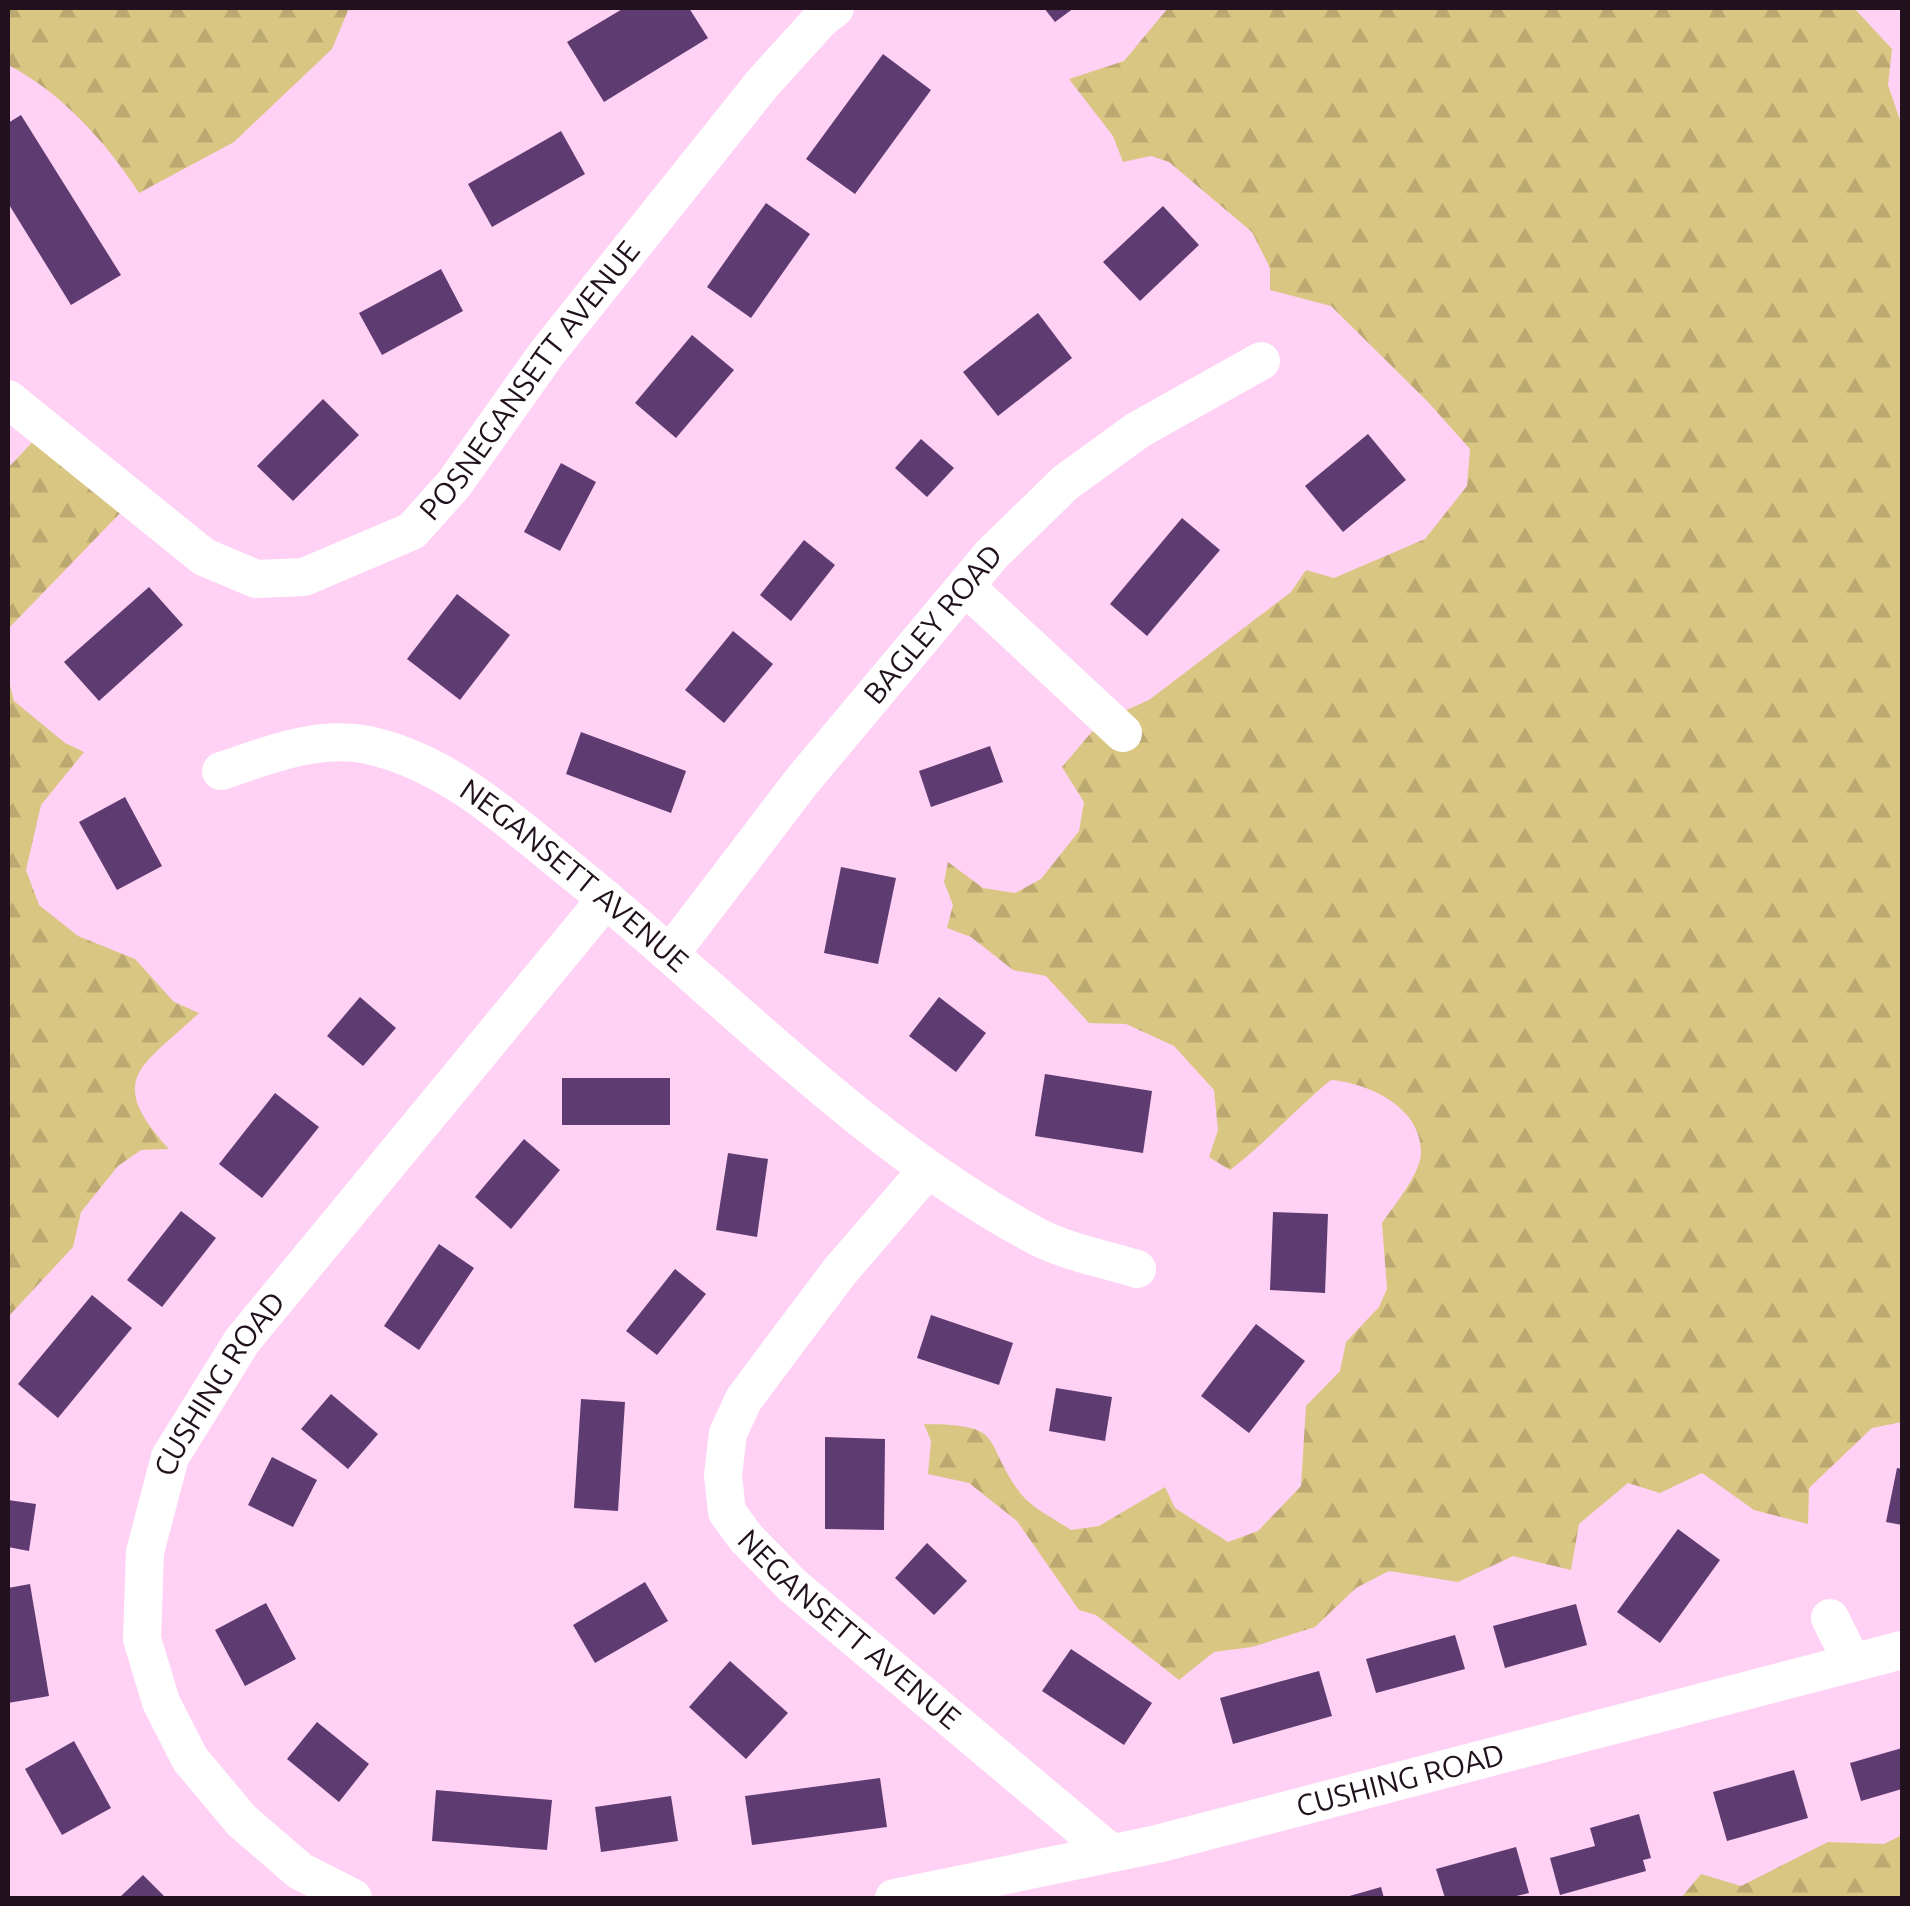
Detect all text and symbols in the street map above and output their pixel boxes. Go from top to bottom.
street label: POSNEGANSETT AVENUE [412,234,646,526]
street label: BAGLEY ROAD [856,537,1009,710]
street label: NEGANSETT AVENUE [454,772,696,978]
street label: CUSHING ROAD [148,1285,291,1479]
street label: NEGANSETT AVENUE [731,1522,968,1735]
street label: CUSHING ROAD [1292,1736,1508,1823]

